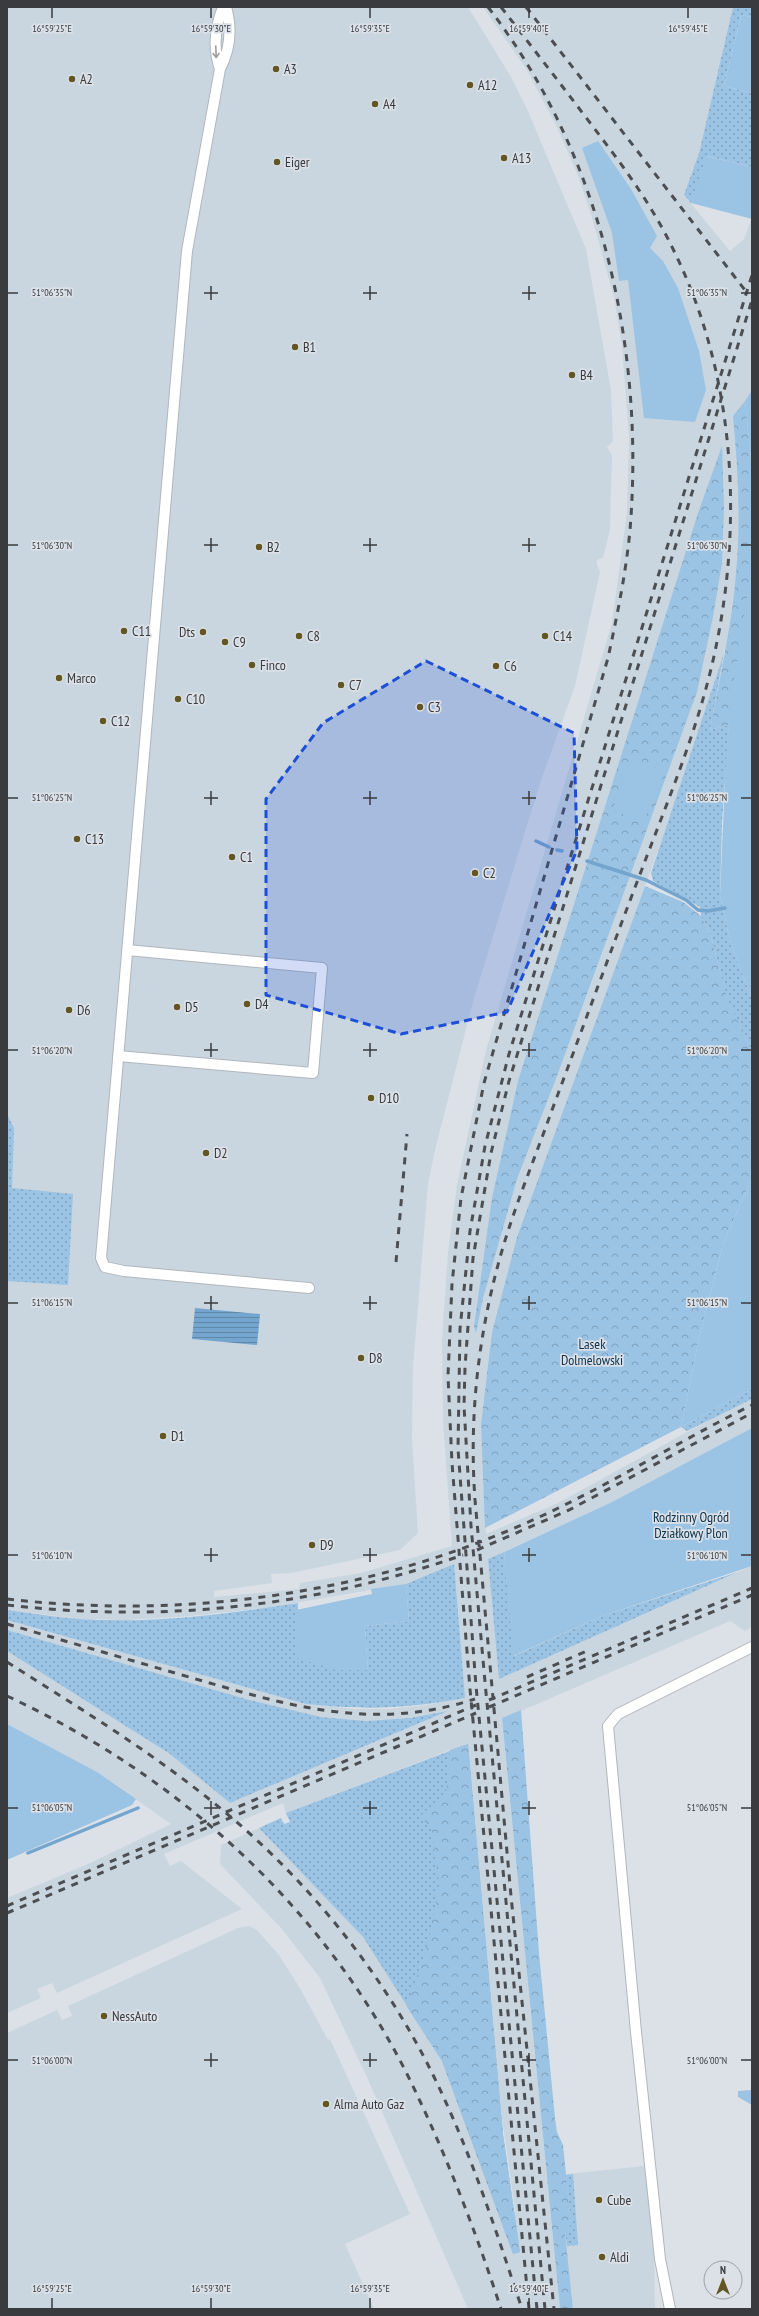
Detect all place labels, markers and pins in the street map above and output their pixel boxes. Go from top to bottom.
place label: A3 [284,60,297,78]
marker: A3 [271,64,281,74]
place label: A2 [80,70,93,88]
marker: A2 [67,74,77,84]
place label: A12 [478,76,497,94]
marker: A12 [465,80,475,90]
place label: A4 [383,95,397,113]
marker: A4 [370,99,380,109]
place label: A13 [512,149,531,167]
place label: Eiger [285,153,310,171]
marker: A13 [499,153,509,163]
marker: Eiger [272,157,282,167]
place label: B1 [303,338,316,356]
marker: B1 [290,342,300,352]
place label: B4 [580,366,594,384]
marker: B4 [567,370,577,380]
place label: B2 [267,538,280,556]
marker: B2 [254,542,264,552]
place label: C11 [132,622,151,640]
place label: Dts [179,623,195,641]
marker: C11 [119,626,129,636]
marker: Dts [198,627,208,637]
place label: C8 [307,627,320,645]
place label: C14 [553,627,573,645]
marker: C8 [294,631,304,641]
marker: C14 [540,631,550,641]
place label: C9 [233,633,246,651]
marker: C9 [220,637,230,647]
place label: Finco [260,656,286,674]
place label: C6 [504,657,517,675]
marker: Finco [247,660,257,670]
marker: C6 [491,661,501,671]
place label: Marco [67,669,96,687]
marker: Marco [54,673,64,683]
place label: C7 [349,676,362,694]
marker: C7 [336,680,346,690]
place label: C10 [186,690,205,708]
marker: C10 [173,694,183,704]
place label: C3 [428,698,441,716]
marker: C3 [415,702,425,712]
place label: C12 [111,712,130,730]
marker: C12 [98,716,108,726]
place label: C13 [85,830,104,848]
marker: C13 [72,834,82,844]
place label: C1 [240,848,253,866]
marker: C1 [227,852,237,862]
place label: C2 [483,864,496,882]
marker: C2 [470,868,480,878]
place label: D4 [255,995,269,1013]
place label: D5 [185,998,199,1016]
marker: D4 [242,999,252,1009]
place label: D6 [77,1001,91,1019]
marker: D5 [172,1002,182,1012]
marker: D6 [64,1005,74,1015]
place label: D10 [379,1089,399,1107]
marker: D10 [366,1093,376,1103]
place label: D2 [214,1144,228,1162]
marker: D2 [201,1148,211,1158]
place label: D8 [369,1349,383,1367]
marker: D8 [356,1353,366,1363]
place label: D1 [171,1427,185,1445]
marker: D1 [158,1431,168,1441]
place label: D9 [320,1536,334,1554]
marker: D9 [307,1540,317,1550]
place label: NessAuto [112,2007,157,2025]
marker: NessAuto [99,2011,109,2021]
place label: Alma Auto Gaz [334,2095,404,2113]
marker: Alma Auto Gaz [321,2099,331,2109]
place label: Cube [607,2191,631,2209]
marker: Cube [594,2195,604,2205]
place label: Aldi [610,2248,629,2266]
marker: Aldi [597,2252,607,2262]

